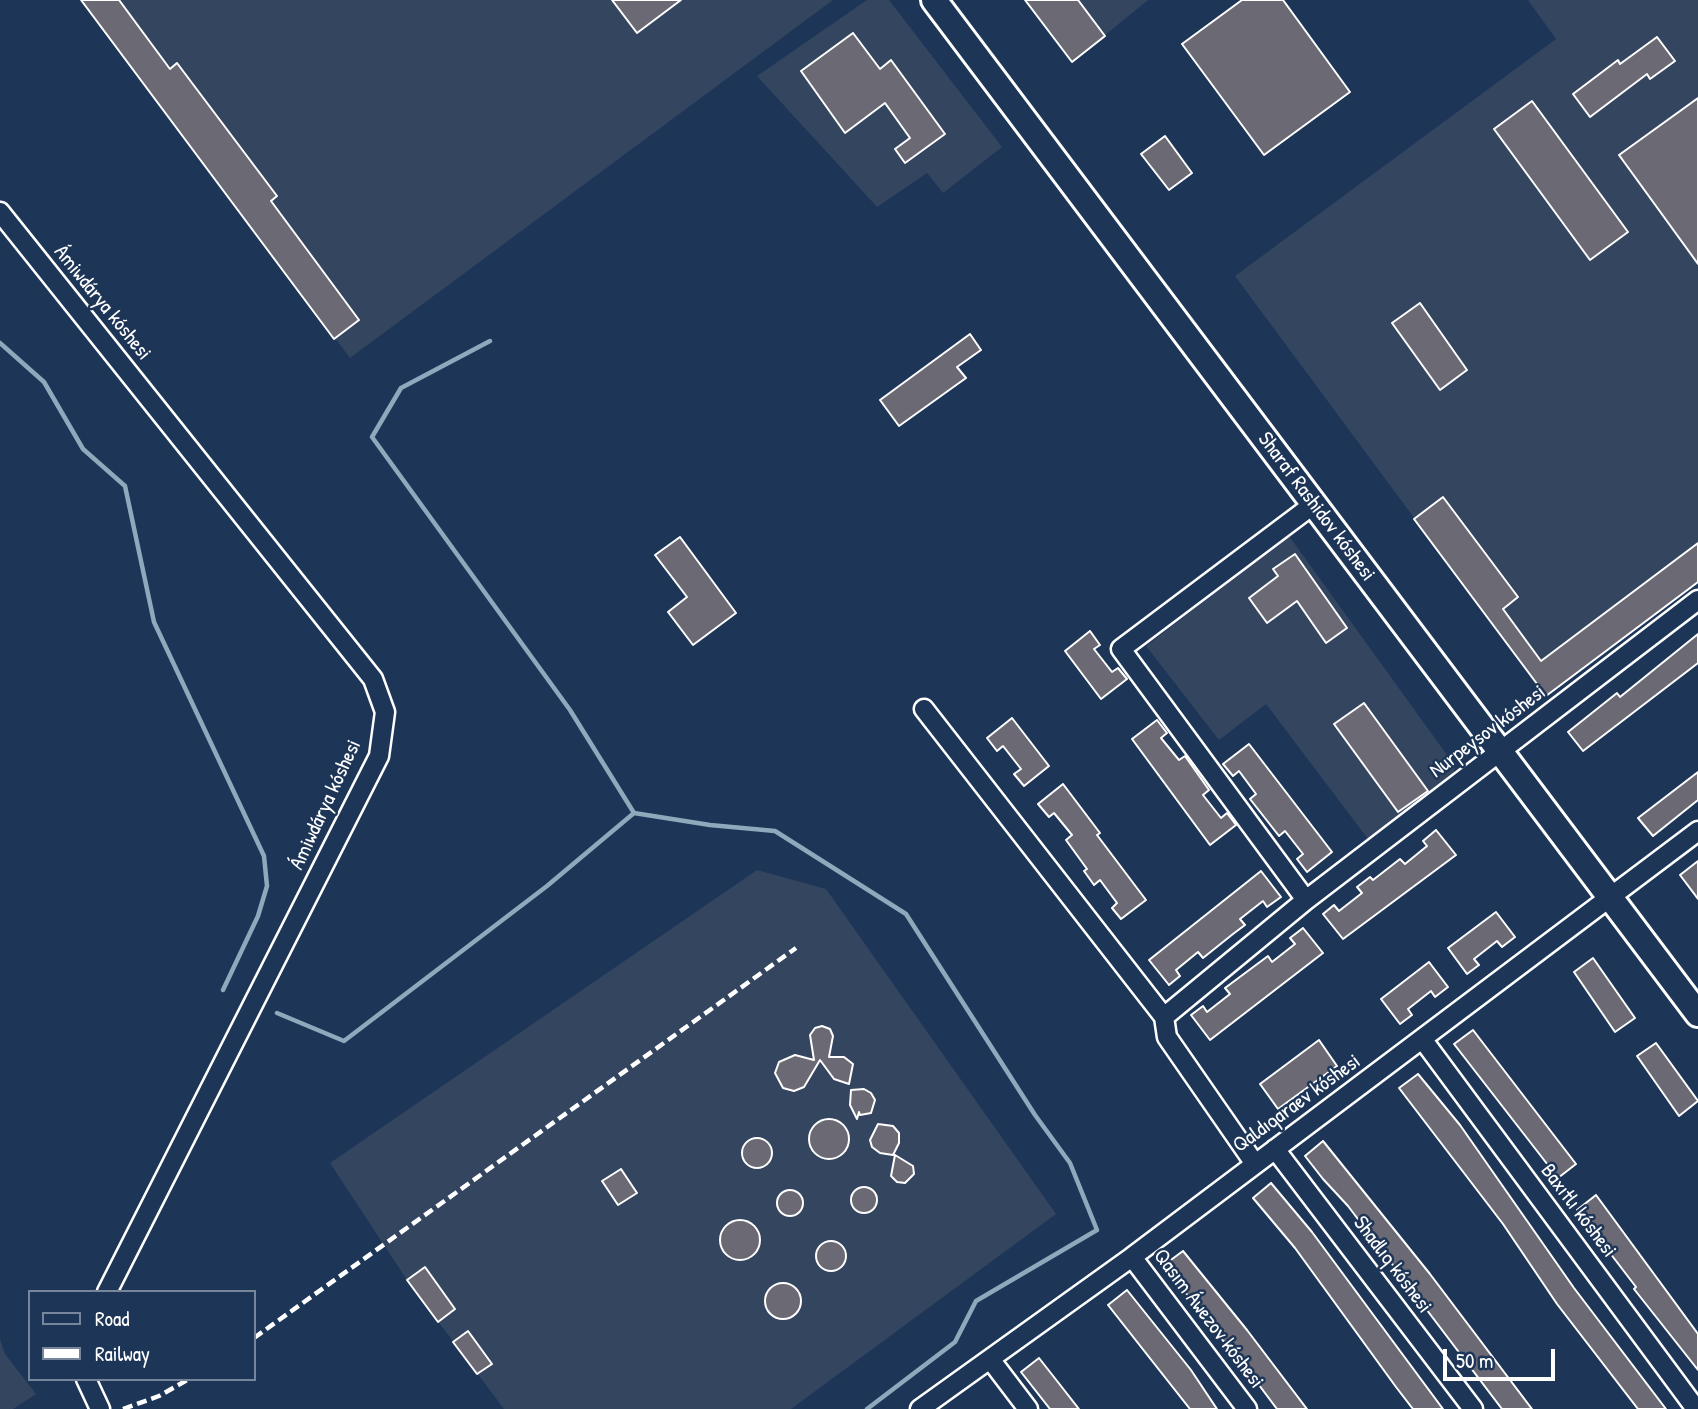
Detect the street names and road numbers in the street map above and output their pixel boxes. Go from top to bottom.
street label: Ámiwdárya kóshesi [48,240,156,366]
street label: Sharaf Rashidov kóshesi [1252,428,1380,586]
street label: Nurpeysov kóshesi [1425,680,1551,784]
street label: Ámiwdárya kóshesi [285,736,367,874]
street label: Qaldıqaraev kóshesi [1228,1049,1366,1159]
street label: Baxıtlı kóshesi [1535,1159,1621,1263]
street label: Shadlıq kóshesi [1347,1212,1437,1318]
street label: Qasım Áwezov kóshesi [1147,1244,1269,1394]

